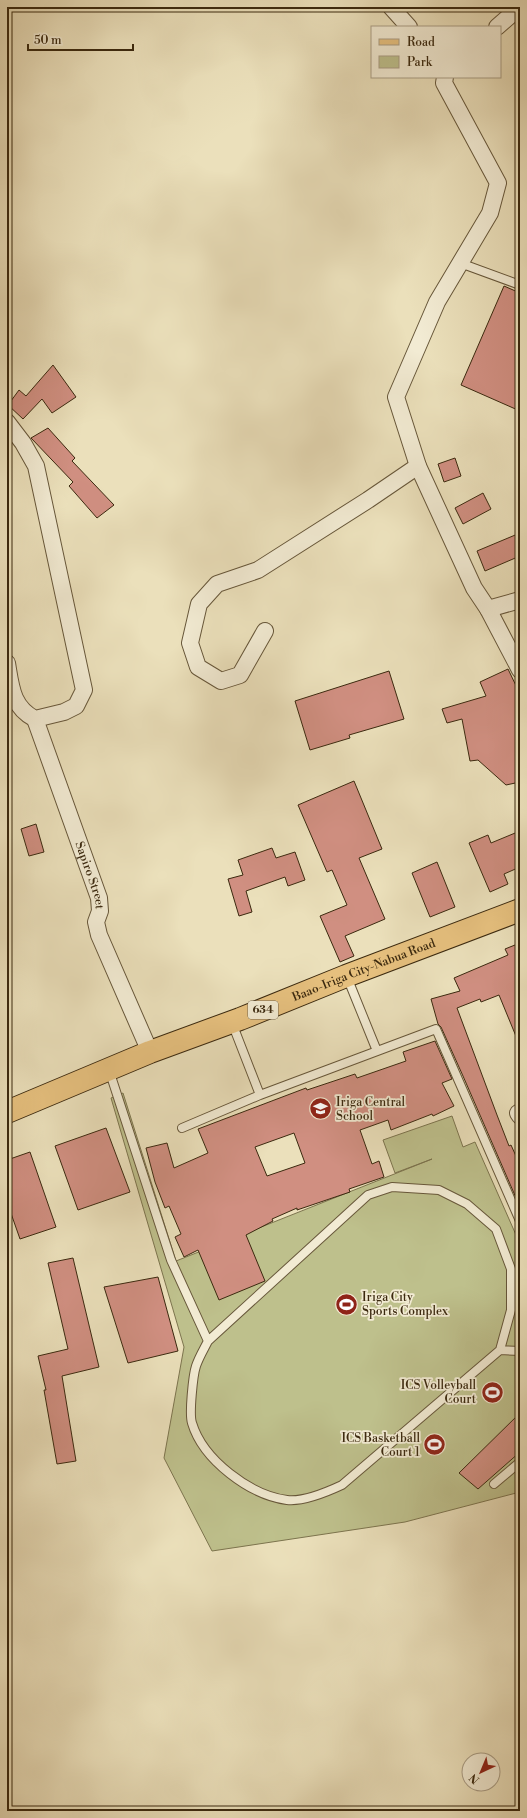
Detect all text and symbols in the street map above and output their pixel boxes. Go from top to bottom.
scale bar [28,26,133,52]
legend [371,26,501,78]
text: 50 m [34,33,62,48]
text: Road [407,35,435,50]
text: Park [407,55,433,70]
street label: Sapiro Street [72,839,107,911]
street label: Baao-Iriga City-Nabua Road [289,935,438,1005]
road number: 634 [248,1001,278,1019]
place label: Iriga Central School [336,1095,406,1124]
school or university icon: Iriga Central School [307,1096,333,1122]
place label: Iriga City Sports Complex [362,1290,449,1319]
sports icon: Iriga City Sports Complex [333,1291,359,1317]
place label: ICS Volleyball Court [401,1378,477,1407]
sports icon: ICS Volleyball Court [479,1379,505,1405]
place label: ICS Basketball Court 1 [341,1431,421,1460]
sports icon: ICS Basketball Court 1 [422,1432,448,1458]
north arrow [461,1752,501,1792]
text: N [467,1770,483,1787]

